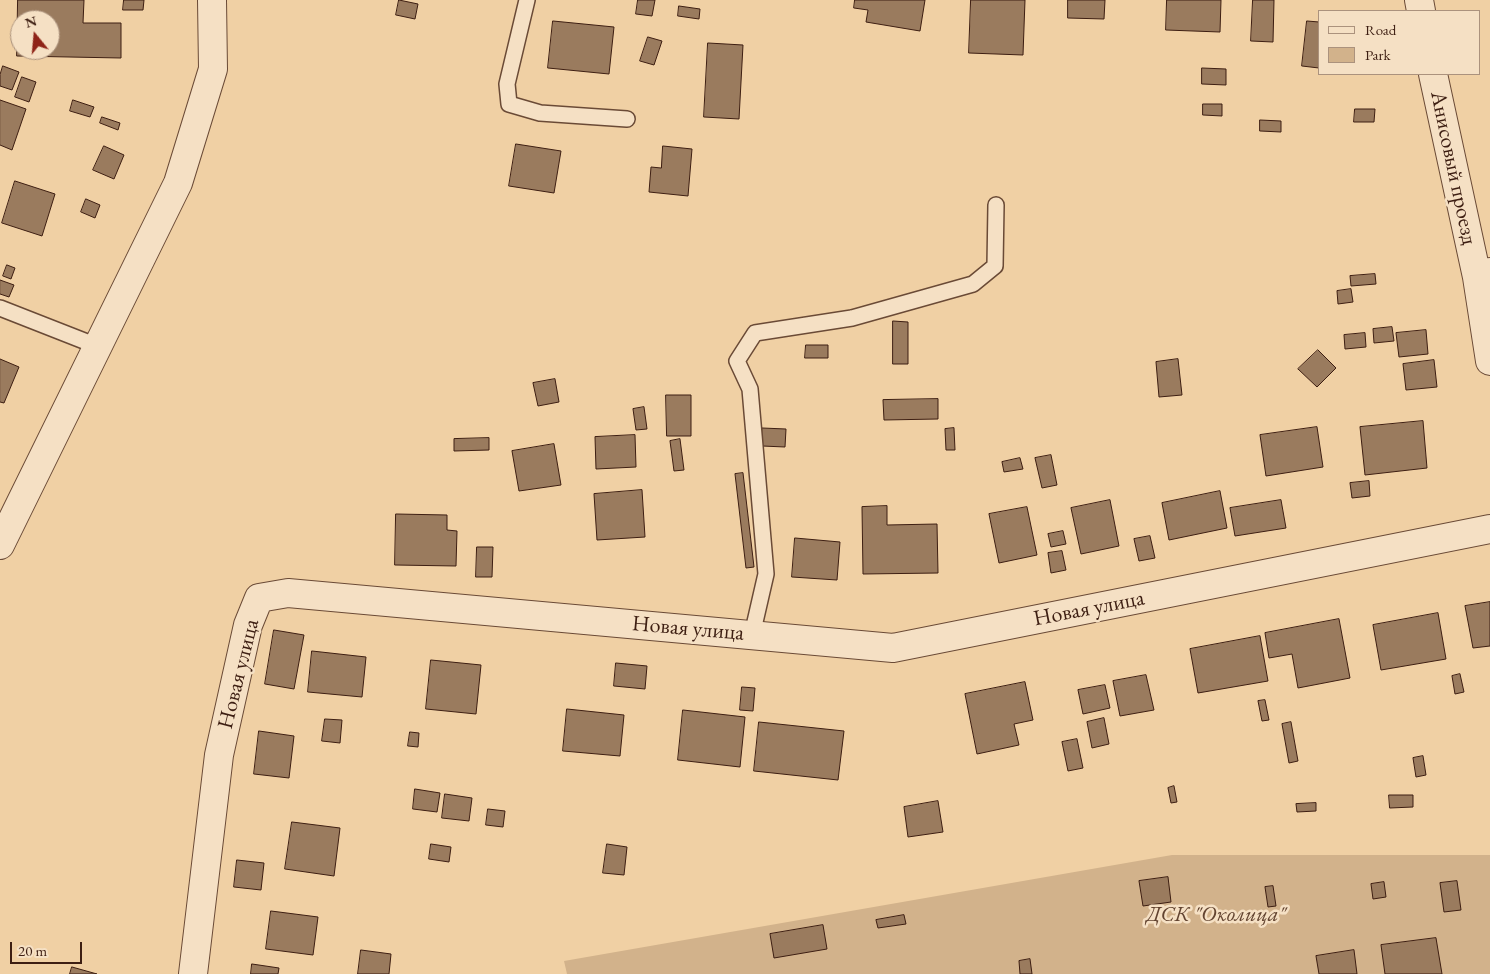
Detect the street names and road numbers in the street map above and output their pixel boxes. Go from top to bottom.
street label: Анисовый проезд [1424,89,1482,247]
street label: Новая улица [1031,585,1147,633]
street label: Новая улица [631,611,745,647]
street label: Новая улица [213,616,265,732]

